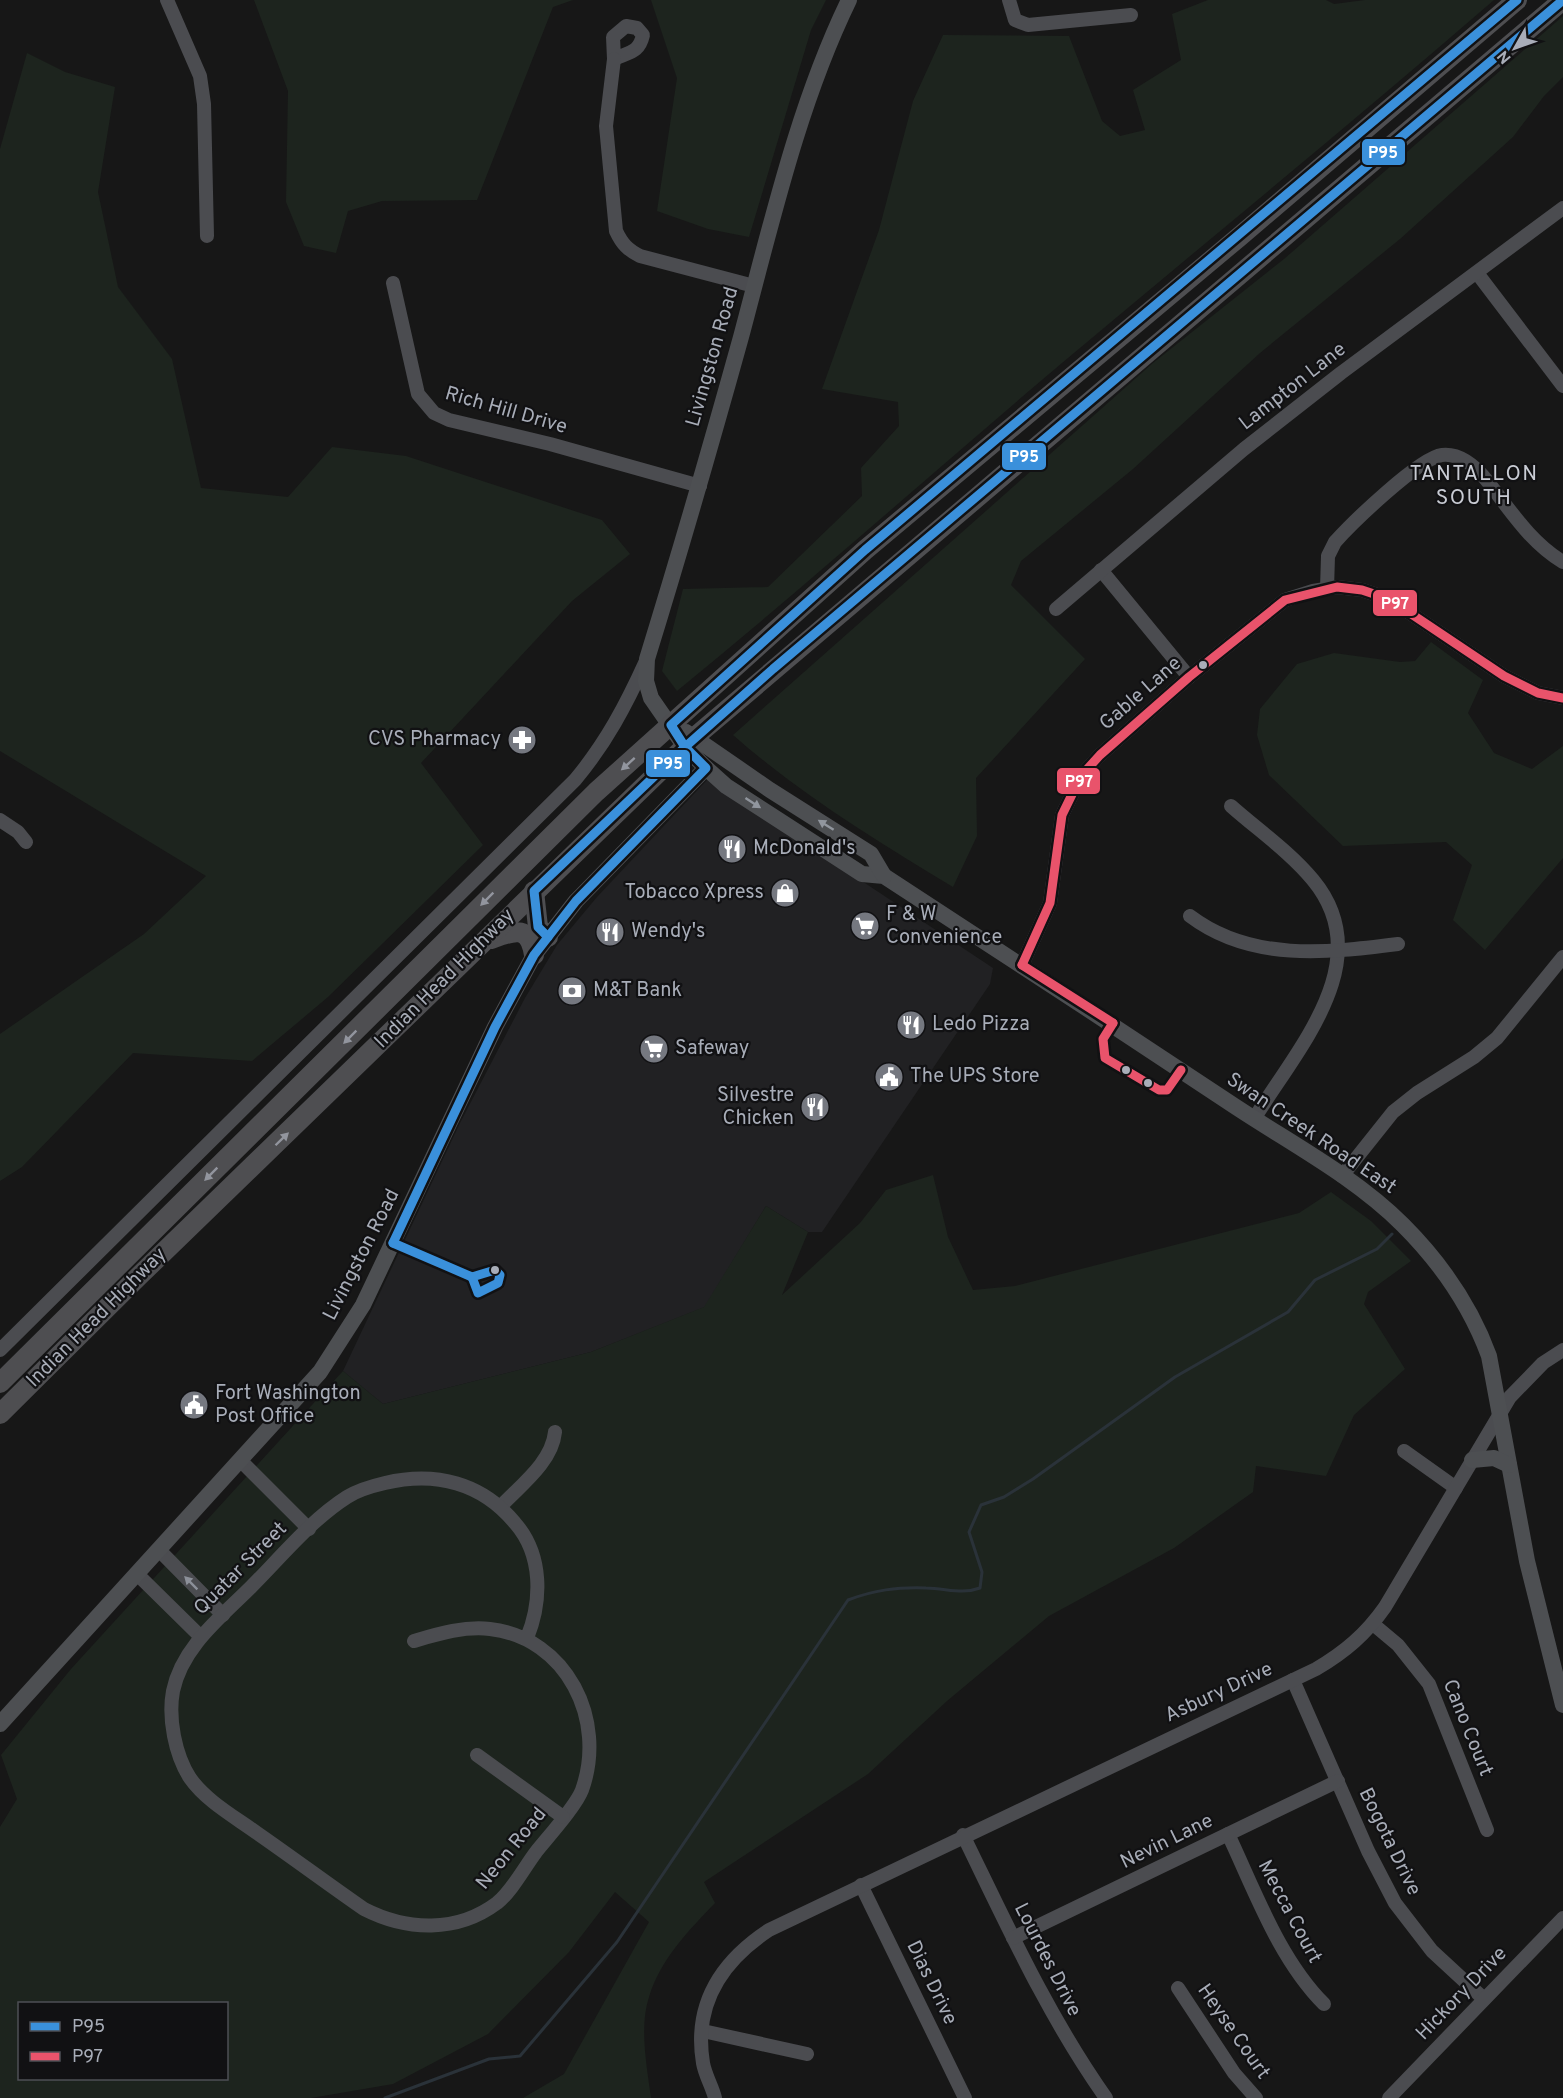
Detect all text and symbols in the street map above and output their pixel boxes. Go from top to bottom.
north arrow [1485,18,1545,78]
text: N [1494,46,1516,67]
line badge: P95 [1361,138,1406,166]
text: P95 [1368,144,1398,164]
street label: Livingston Road [681,284,745,430]
street label: Lampton Lane [1234,337,1352,437]
street label: Rich Hill Drive [442,381,570,441]
line badge: P95 [1001,442,1047,471]
text: P95 [1009,448,1039,468]
district label: TANTALLON SOUTH [1409,461,1539,512]
line badge: P97 [1372,589,1418,617]
text: P97 [1381,595,1409,615]
street label: Gable Lane [1095,651,1187,737]
unlabelled marker [1197,659,1209,671]
pharmacy icon: CVS Pharmacy [506,724,538,756]
place label: CVS Pharmacy [368,727,501,753]
line badge: P95 [645,749,691,778]
text: P95 [653,755,683,775]
one-way arrow [621,757,636,770]
line badge: P97 [1056,767,1101,795]
text: P97 [1065,773,1093,793]
one-way arrow [745,798,761,809]
one-way arrow [818,820,834,831]
restaurant icon: McDonald's [716,833,748,865]
place label: McDonald's [753,836,856,862]
shop icon: Tobacco Xpress [769,877,801,909]
place label: Tobacco Xpress [625,880,764,906]
one-way arrow [481,892,495,906]
place label: F & W Convenience [886,902,1002,951]
street label: Indian Head Highway [369,903,521,1055]
supermarket icon: F & W Convenience [849,910,881,942]
restaurant icon: Wendy's [594,916,626,948]
place label: Wendy's [631,919,705,945]
bank icon: M&T Bank [556,975,588,1007]
place label: M&T Bank [593,978,682,1004]
restaurant icon: Ledo Pizza [895,1009,927,1041]
place label: Ledo Pizza [932,1012,1030,1038]
one-way arrow [342,1030,357,1044]
supermarket icon: Safeway [638,1033,670,1065]
place label: Safeway [675,1036,749,1062]
public building icon: The UPS Store [873,1061,905,1093]
place label: The UPS Store [910,1064,1040,1090]
unlabelled marker [1120,1064,1132,1076]
street label: Swan Creek Road East [1221,1067,1401,1201]
unlabelled marker [1142,1077,1154,1089]
place label: Silvestre Chicken [717,1083,794,1132]
restaurant icon: Silvestre Chicken [799,1091,831,1123]
one-way arrow [274,1132,288,1146]
one-way arrow [203,1167,218,1181]
street label: Livingston Road [318,1185,406,1325]
street label: Indian Head Highway [21,1242,173,1394]
unlabelled marker [489,1264,501,1276]
place label: Fort Washington Post Office [215,1381,361,1430]
public building icon: Fort Washington Post Office [178,1389,210,1421]
street label: Quatar Street [189,1517,293,1621]
one-way arrow [184,1575,198,1590]
street label: Asbury Drive [1161,1657,1277,1729]
street label: Cano Court [1436,1676,1498,1780]
street label: Bogota Drive [1352,1784,1426,1900]
street label: Neon Road [471,1802,553,1896]
street label: Nevin Lane [1116,1808,1218,1876]
street label: Mecca Court [1251,1856,1327,1968]
street label: Lourdes Drive [1007,1899,1087,2021]
street label: Dias Drive [899,1937,963,2029]
street label: Hickory Drive [1411,1942,1513,2046]
street label: Heyse Court [1191,1979,1275,2085]
legend [18,2002,228,2080]
text: P95 [72,2016,105,2039]
text: P97 [72,2046,103,2069]

